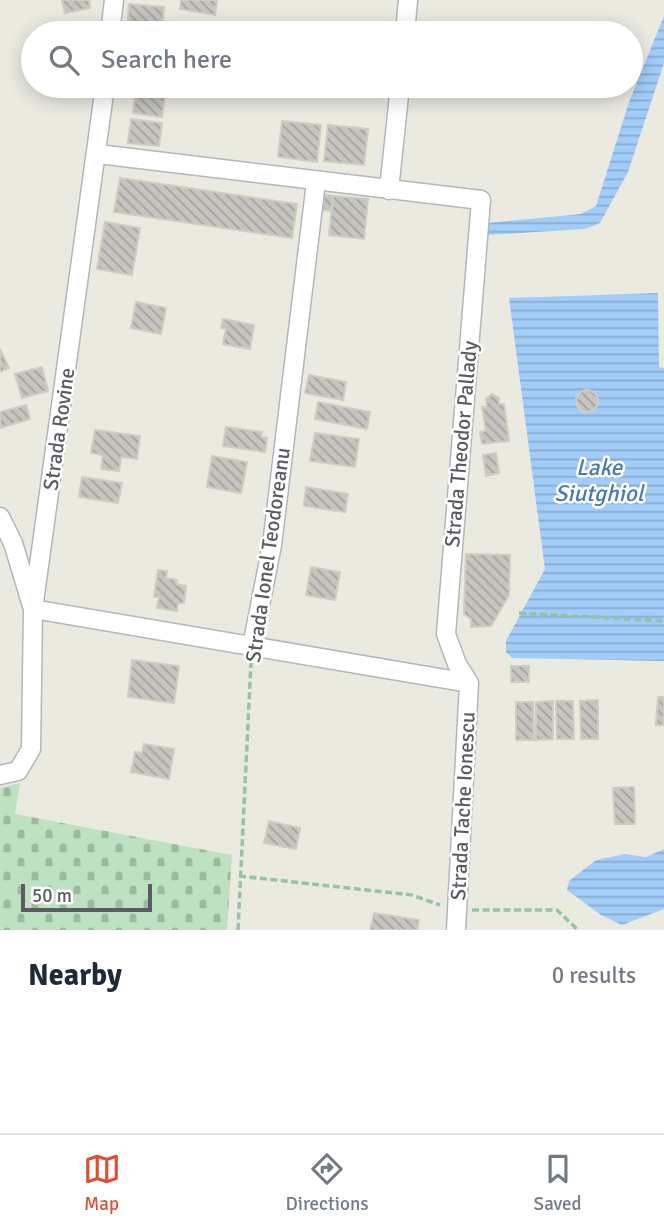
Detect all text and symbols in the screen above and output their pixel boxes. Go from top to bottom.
search box [21,21,643,98]
icon: search [45,41,83,79]
text: Search here [101,44,232,76]
street label: Strada Theodor Pallady [439,340,483,548]
street label: Strada Rovine [38,366,80,492]
street label: Strada Ionel Teodoreanu [240,446,296,664]
water label: Lake Siutghiol [554,453,646,508]
street label: Strada Tache Ionescu [445,711,481,901]
scale bar [21,881,152,913]
text: 50 m [32,884,72,908]
text: Nearby [28,957,122,994]
text: 0 results [552,961,636,990]
tab: Map [83,1150,121,1216]
tab: Directions [286,1150,369,1216]
tab: Saved [534,1150,581,1216]

